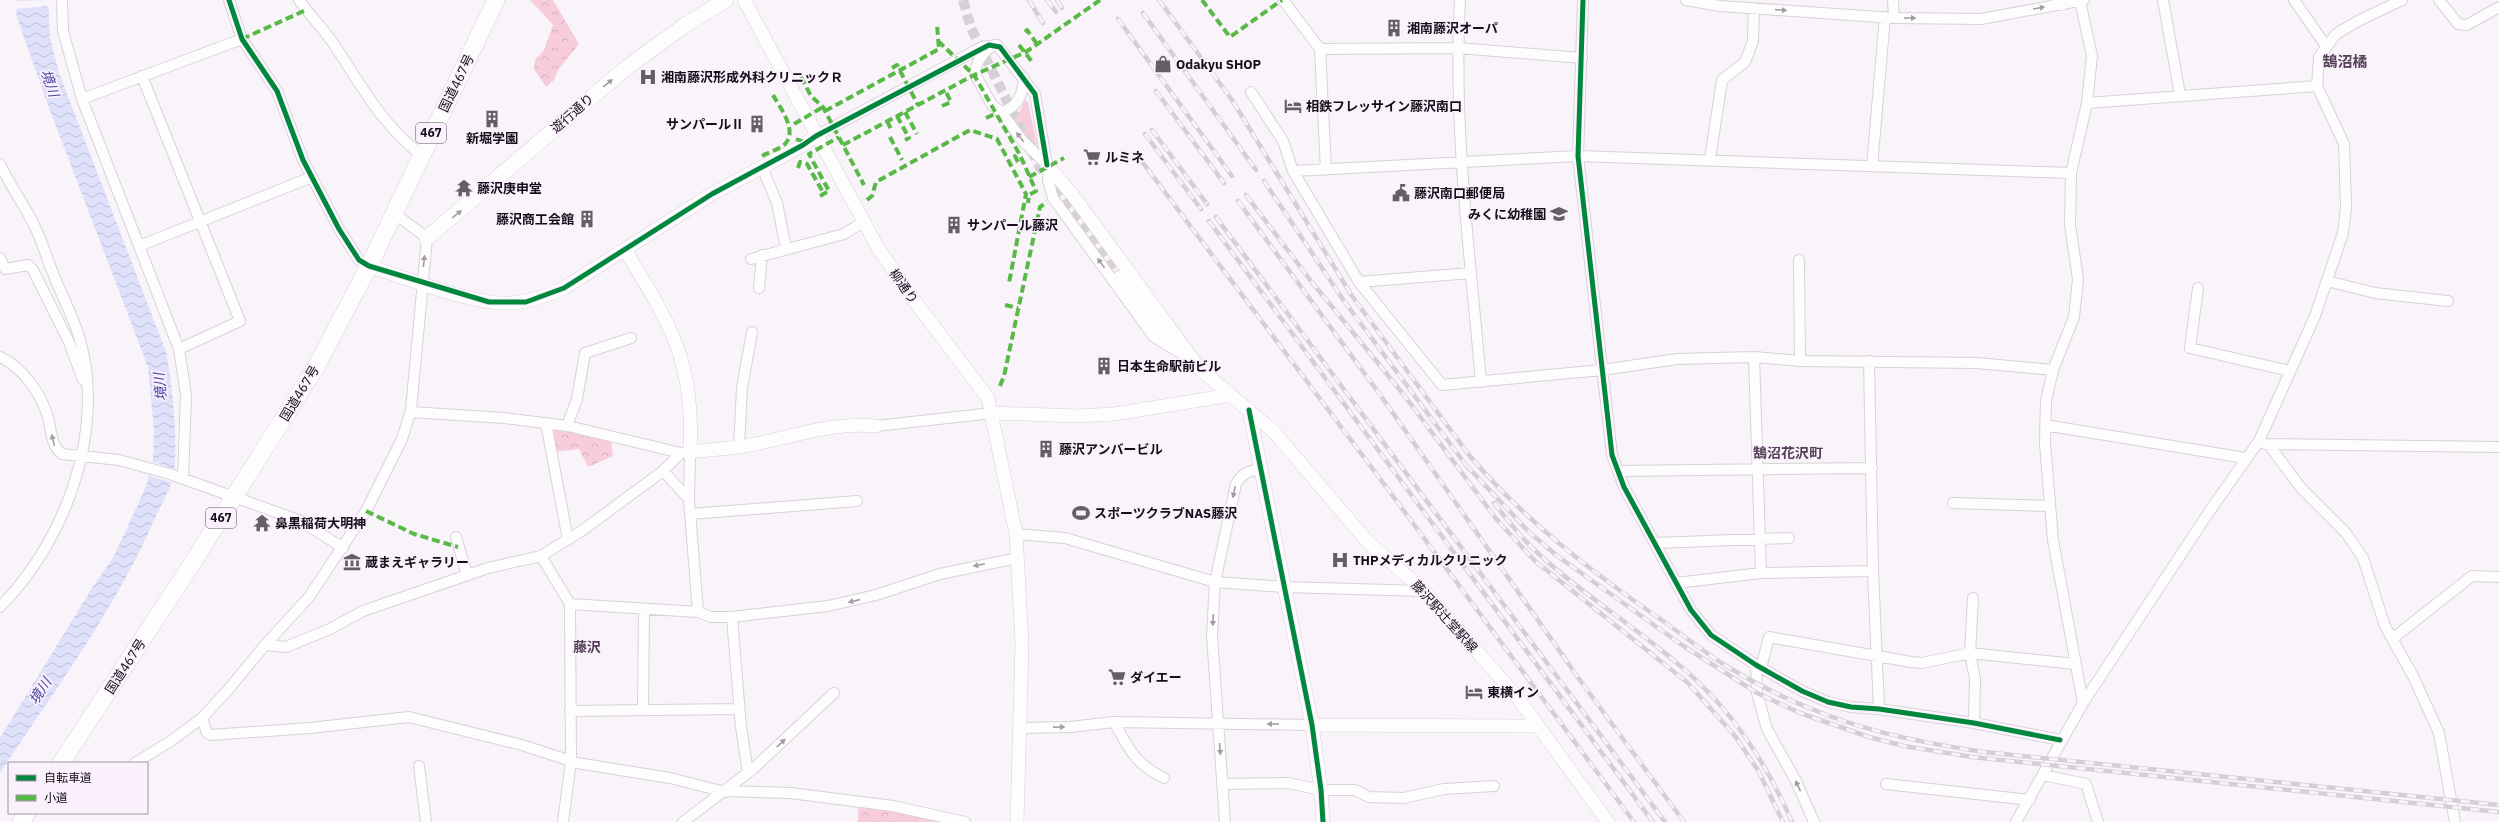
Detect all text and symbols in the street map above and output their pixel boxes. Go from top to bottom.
one-way arrow [2033,5,2046,11]
one-way arrow [1775,7,1787,14]
one-way arrow [1904,15,1917,21]
building icon: 湘南藤沢オーパ [1384,18,1404,38]
place label: 湘南藤沢オーパ [1407,20,1498,37]
street label: 国道467号 [435,51,478,115]
district label: 鵠沼橘 [2322,52,2368,71]
shop icon: Odakyu SHOP [1153,54,1173,74]
place label: Odakyu SHOP [1176,56,1262,73]
water label: 境川 [37,67,64,101]
hospital icon: 湘南藤沢形成外科クリニックＲ [638,67,658,87]
place label: 湘南藤沢形成外科クリニックＲ [661,69,843,86]
one-way arrow [602,78,613,87]
street label: 遊行通り [547,90,598,137]
hotel icon: 相鉄フレッサイン藤沢南口 [1283,96,1303,116]
place label: 相鉄フレッサイン藤沢南口 [1306,98,1462,115]
building icon: 新堀学園 [482,109,502,129]
building icon: サンパールⅡ [747,114,767,134]
place label: サンパールⅡ [666,116,744,133]
road number: 467 [416,123,446,143]
place label: 新堀学園 [466,130,518,147]
one-way arrow [1016,132,1025,143]
supermarket icon: ルミネ [1082,147,1102,167]
place label: ルミネ [1105,149,1144,166]
temple icon: 藤沢庚申堂 [454,178,474,198]
place label: 藤沢庚申堂 [477,180,542,197]
public building icon: 藤沢南口郵便局 [1391,183,1411,203]
place label: 藤沢南口郵便局 [1414,185,1505,202]
school or university icon: みくに幼稚園 [1549,204,1569,224]
place label: みくに幼稚園 [1468,206,1546,223]
building icon: 藤沢商工会館 [577,209,597,229]
one-way arrow [452,210,462,218]
place label: 藤沢商工会館 [496,211,574,228]
building icon: サンパール藤沢 [944,215,964,235]
place label: サンパール藤沢 [967,217,1058,234]
one-way arrow [421,255,428,267]
one-way arrow [1097,258,1105,269]
street label: 柳通り [885,265,922,307]
building icon: 日本生命駅前ビル [1094,356,1114,376]
place label: 日本生命駅前ビル [1117,358,1221,375]
street label: 国道467号 [276,362,323,424]
water label: 境川 [150,370,170,402]
one-way arrow [49,433,55,446]
building icon: 藤沢アンバービル [1036,439,1056,459]
place label: 藤沢アンバービル [1059,441,1162,458]
district label: 鵠沼花沢町 [1753,444,1823,462]
one-way arrow [1231,485,1237,498]
sports icon: スポーツクラブNAS藤沢 [1071,503,1091,523]
place label: スポーツクラブNAS藤沢 [1094,505,1237,522]
road number: 467 [206,508,236,528]
temple icon: 鼻黒稲荷大明神 [252,513,272,533]
place label: 鼻黒稲荷大明神 [275,515,366,532]
hospital icon: THPメディカルクリニック [1330,550,1350,570]
museum icon: 蔵まえギャラリー [342,552,362,572]
place label: THPメディカルクリニック [1353,552,1508,569]
place label: 蔵まえギャラリー [365,554,469,571]
one-way arrow [973,562,985,568]
street label: 藤沢駅辻堂駅線 [1408,577,1481,656]
one-way arrow [848,598,860,604]
one-way arrow [1210,614,1216,627]
street label: 国道467号 [101,635,150,697]
district label: 藤沢 [573,638,601,656]
supermarket icon: ダイエー [1107,667,1127,687]
place label: ダイエー [1130,669,1182,686]
water label: 境川 [25,673,56,708]
hotel icon: 東横イン [1464,682,1484,702]
place label: 東横イン [1487,684,1539,701]
one-way arrow [1266,721,1279,727]
one-way arrow [1053,724,1066,730]
one-way arrow [776,738,786,747]
one-way arrow [1217,743,1224,755]
legend [8,762,148,814]
text: 自転車道 [44,770,92,785]
one-way arrow [1795,780,1801,792]
text: 小道 [44,790,68,805]

